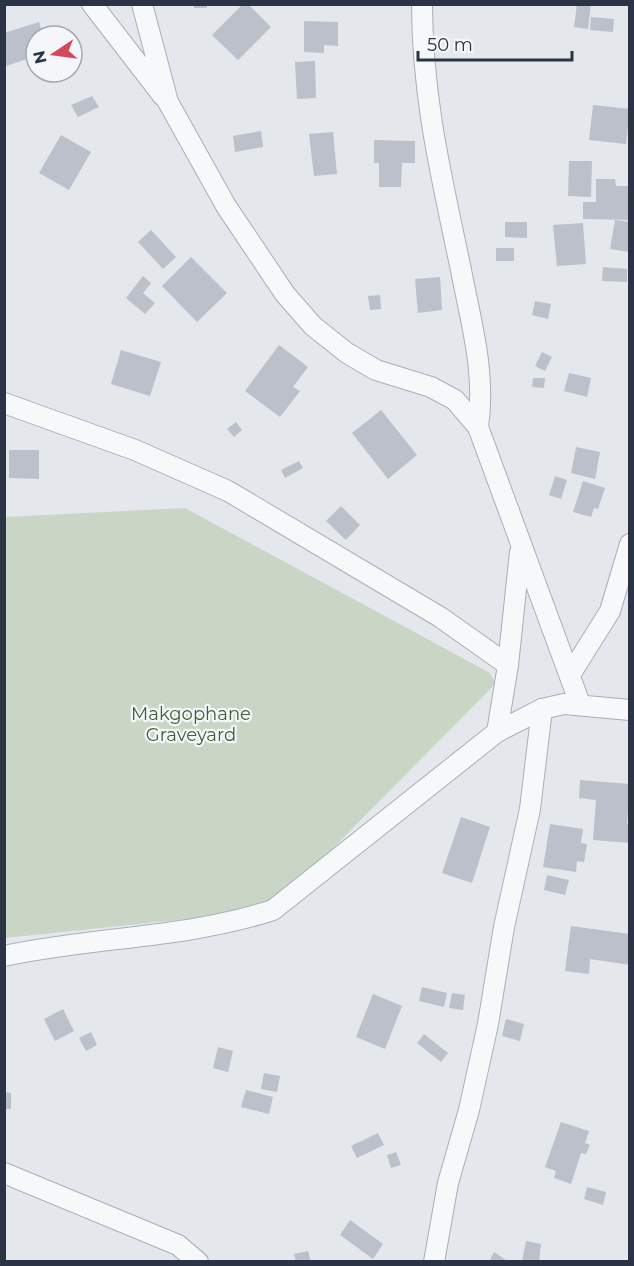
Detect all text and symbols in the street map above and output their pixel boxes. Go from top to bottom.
north arrow [24,24,84,84]
scale bar [418,24,572,62]
text: 50 m [427,34,473,56]
text: N [29,49,51,66]
park label: Makgophane Graveyard [131,703,251,746]

